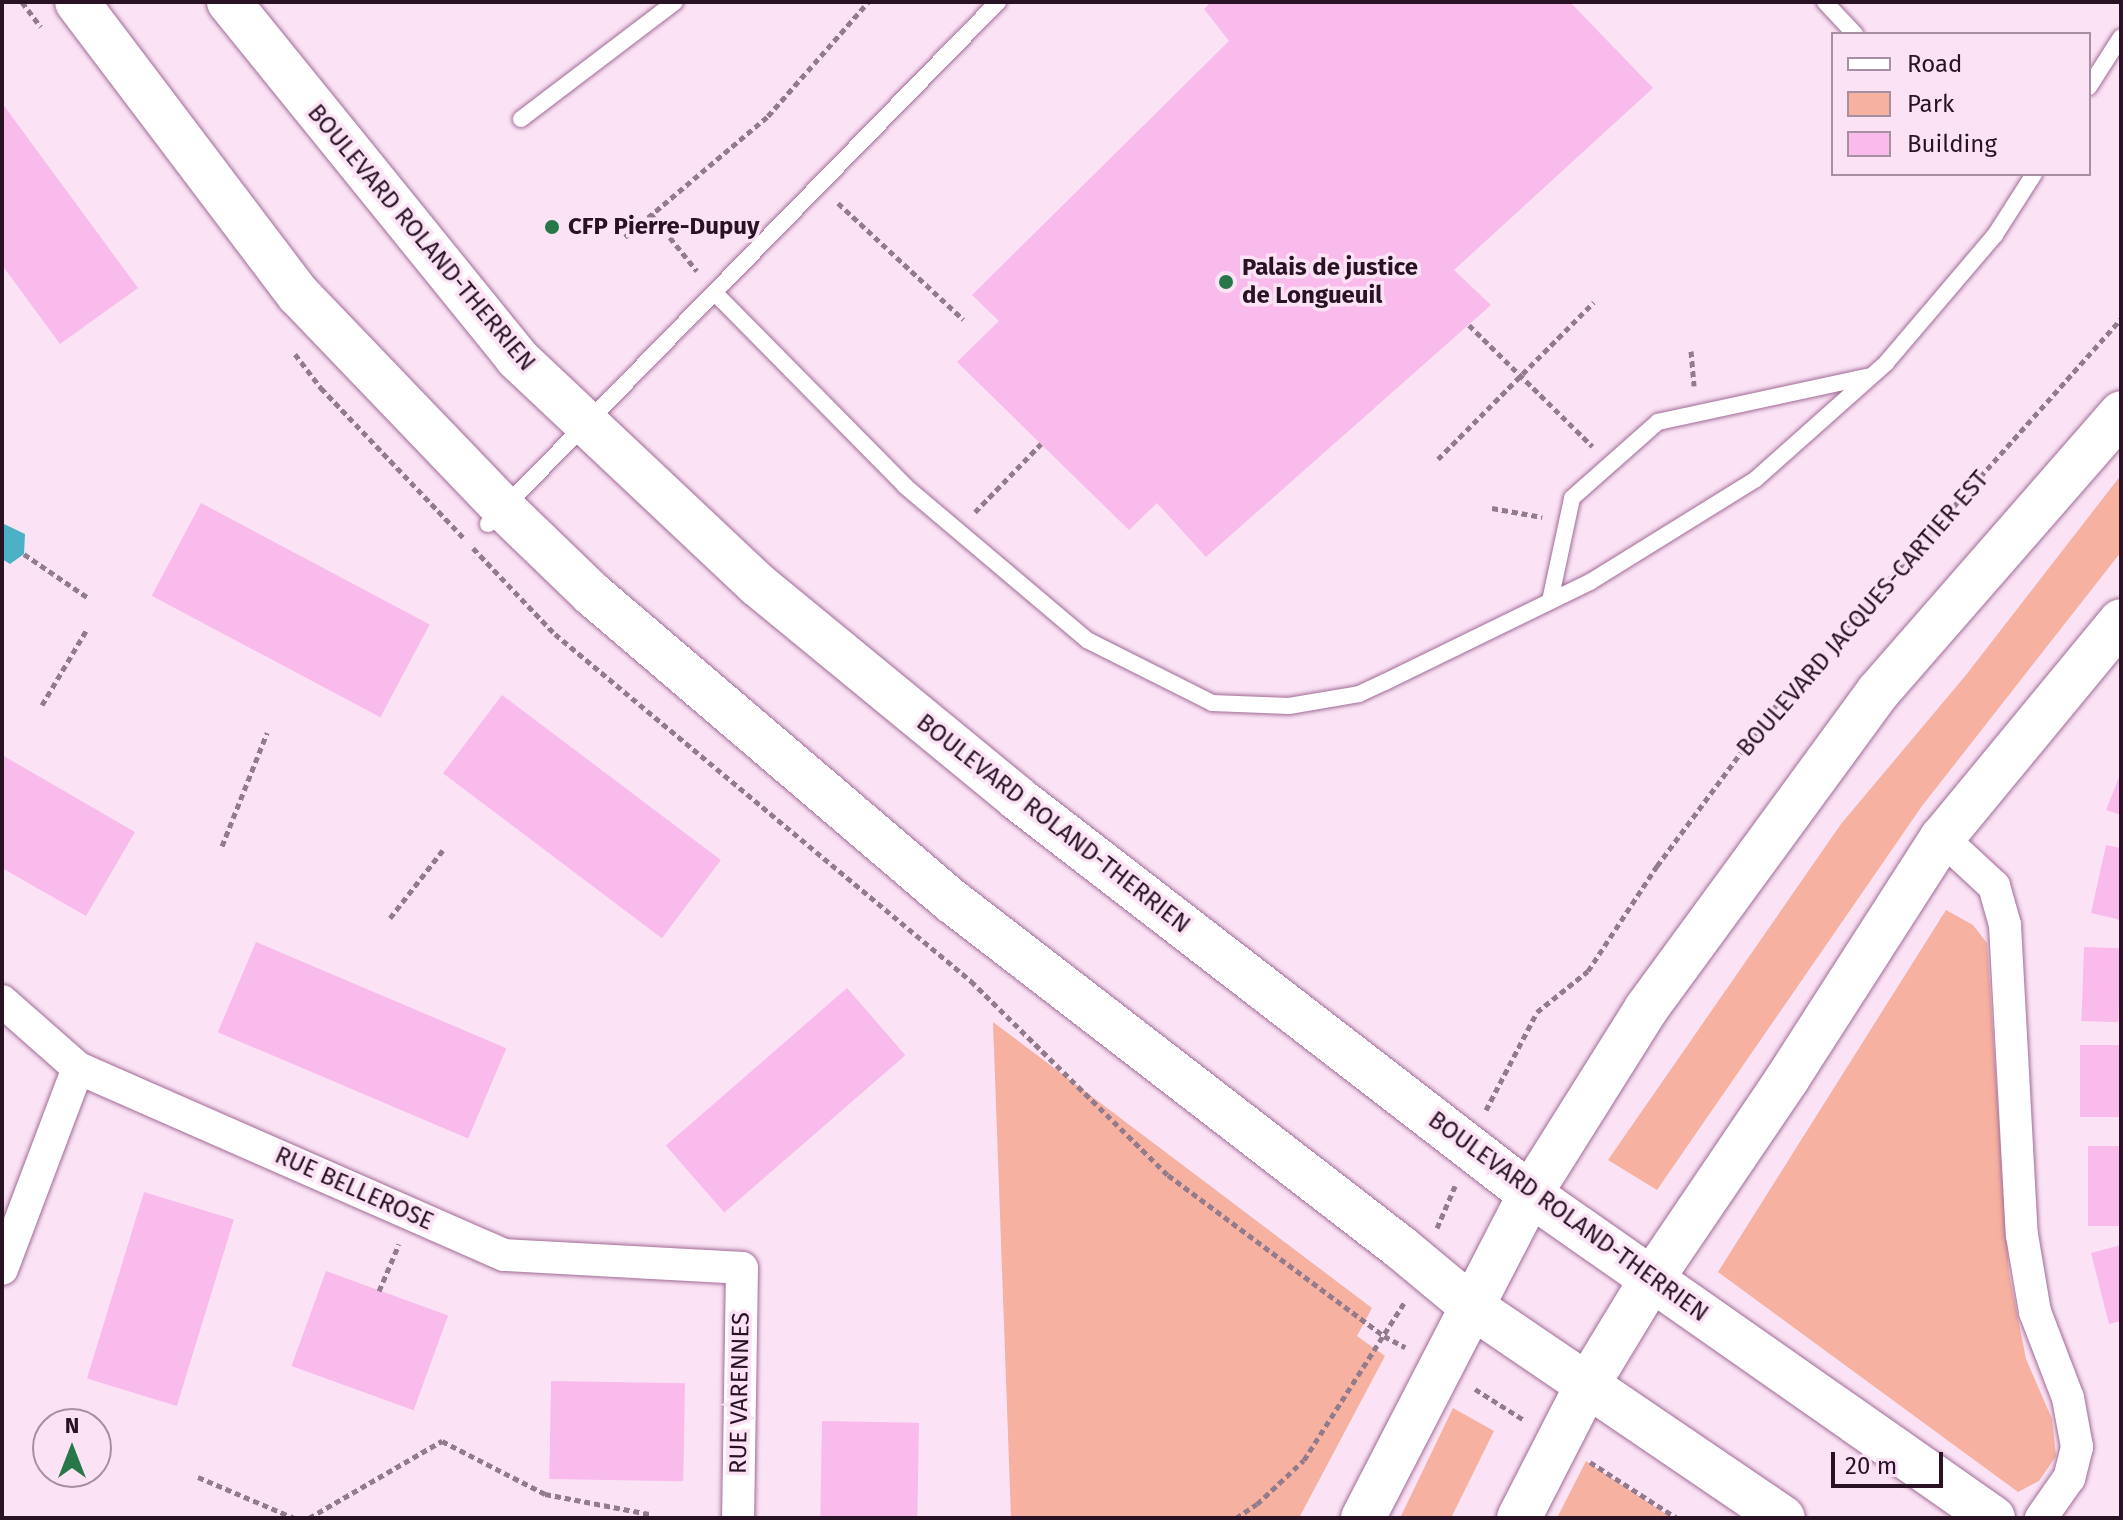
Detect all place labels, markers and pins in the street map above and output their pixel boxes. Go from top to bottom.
place label: CFP Pierre-Dupuy [568,213,759,241]
marker: CFP Pierre-Dupuy [543,218,561,236]
place label: Palais de justice de Longueuil [1242,254,1418,310]
marker: Palais de justice de Longueuil [1217,273,1235,291]

